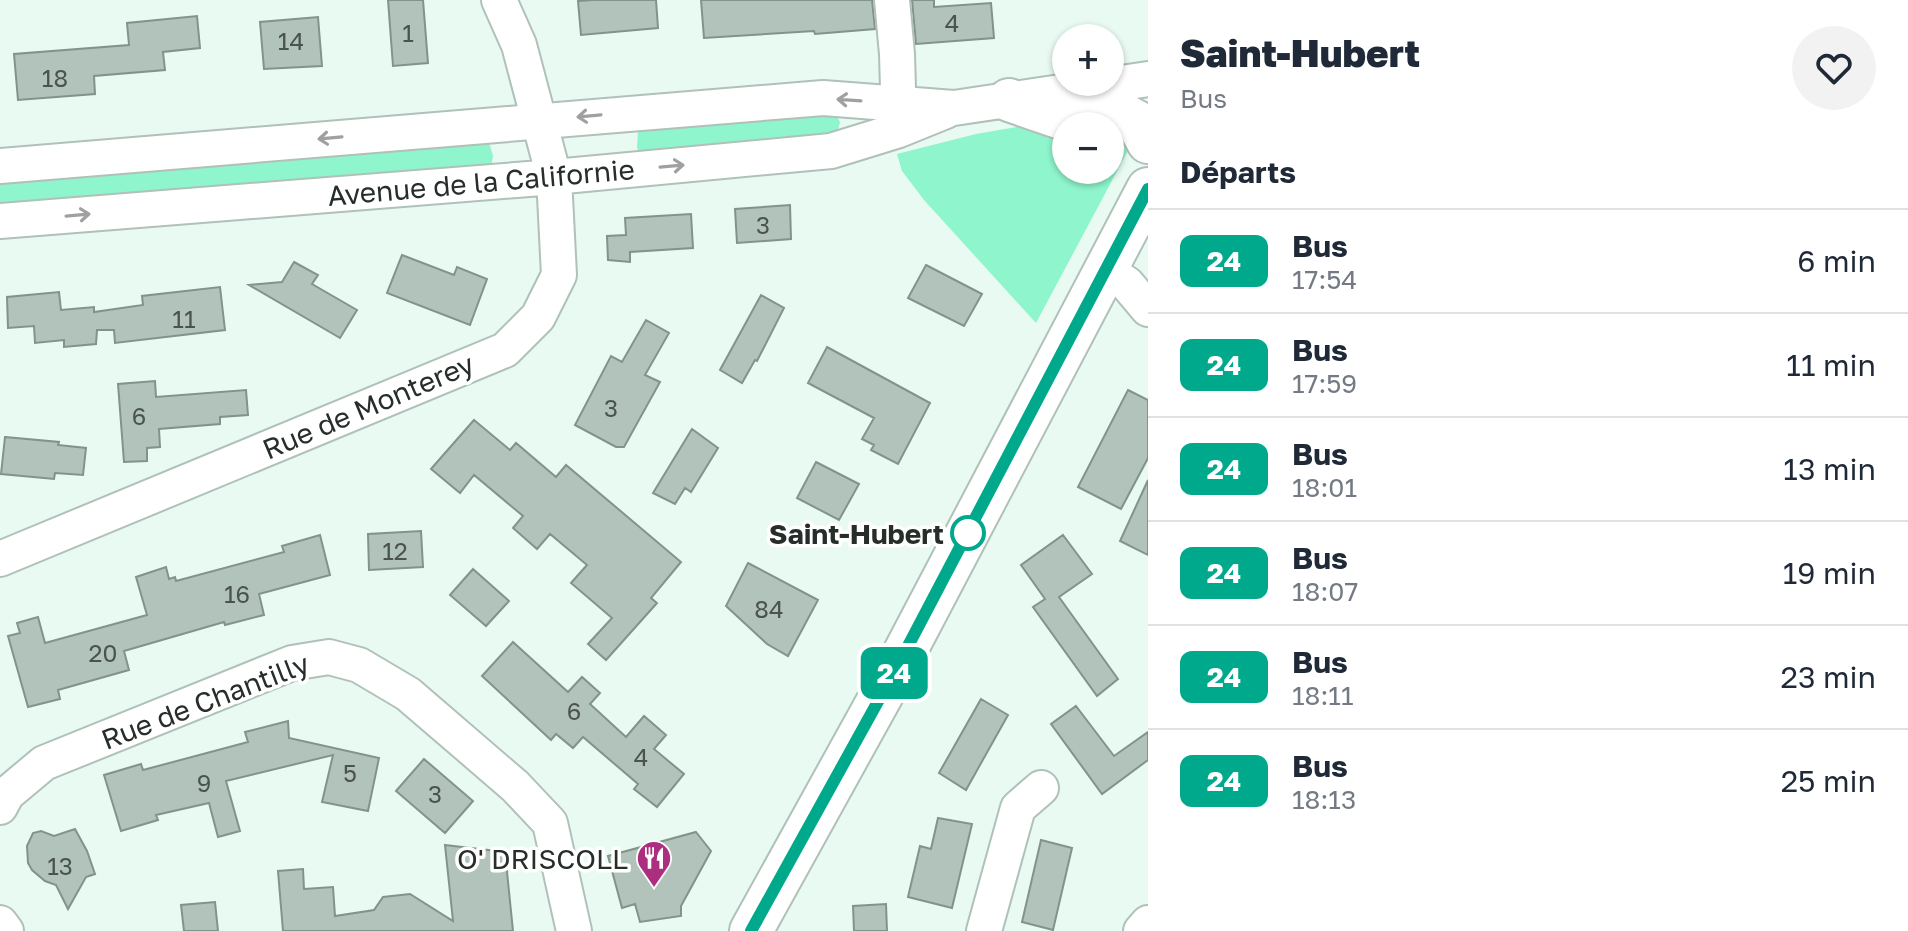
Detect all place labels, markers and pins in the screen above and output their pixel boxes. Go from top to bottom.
marker: Saint-Hubert [951,516,985,550]
place label: Saint-Hubert [769,517,944,550]
restaurant icon: O' DRISCOLL [635,839,673,889]
place label: O' DRISCOLL [457,842,628,875]

